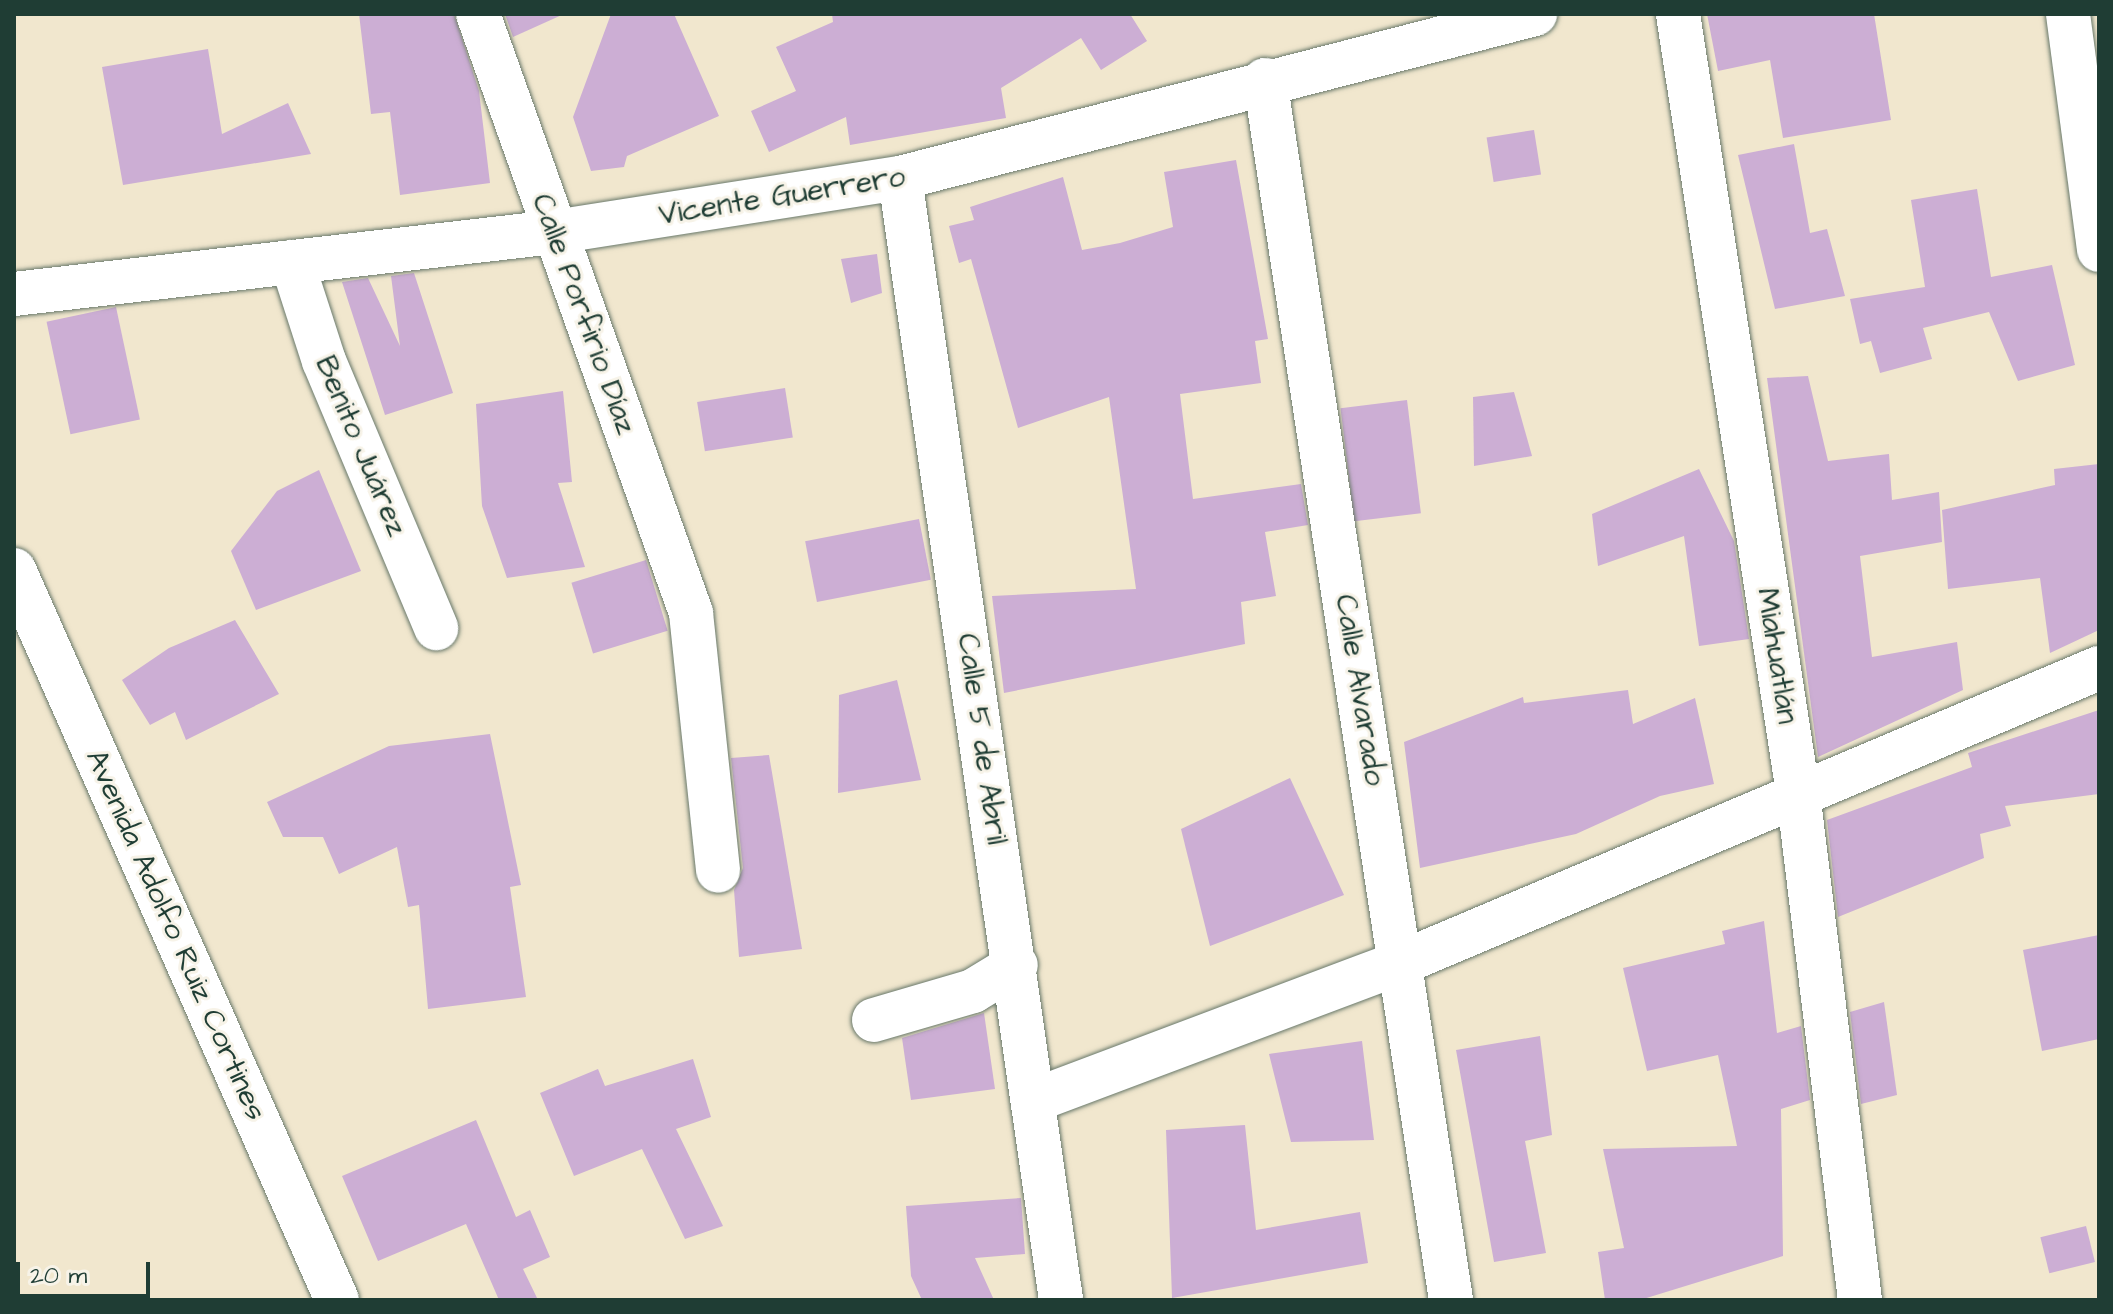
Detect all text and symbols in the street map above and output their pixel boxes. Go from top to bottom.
street label: Vicente Guerrero [656,159,908,233]
street label: Calle Porfirio Díaz [524,189,644,439]
street label: Benito Juárez [307,351,415,541]
street label: Miahuatlán [1748,585,1806,727]
street label: Calle Alvarado [1327,592,1393,788]
street label: Calle 5 de Abril [949,631,1015,847]
street label: Avenida Adolfo Ruiz Cortines [78,744,274,1126]
scale bar [20,1246,154,1296]
text: 20 m [30,1259,87,1293]

